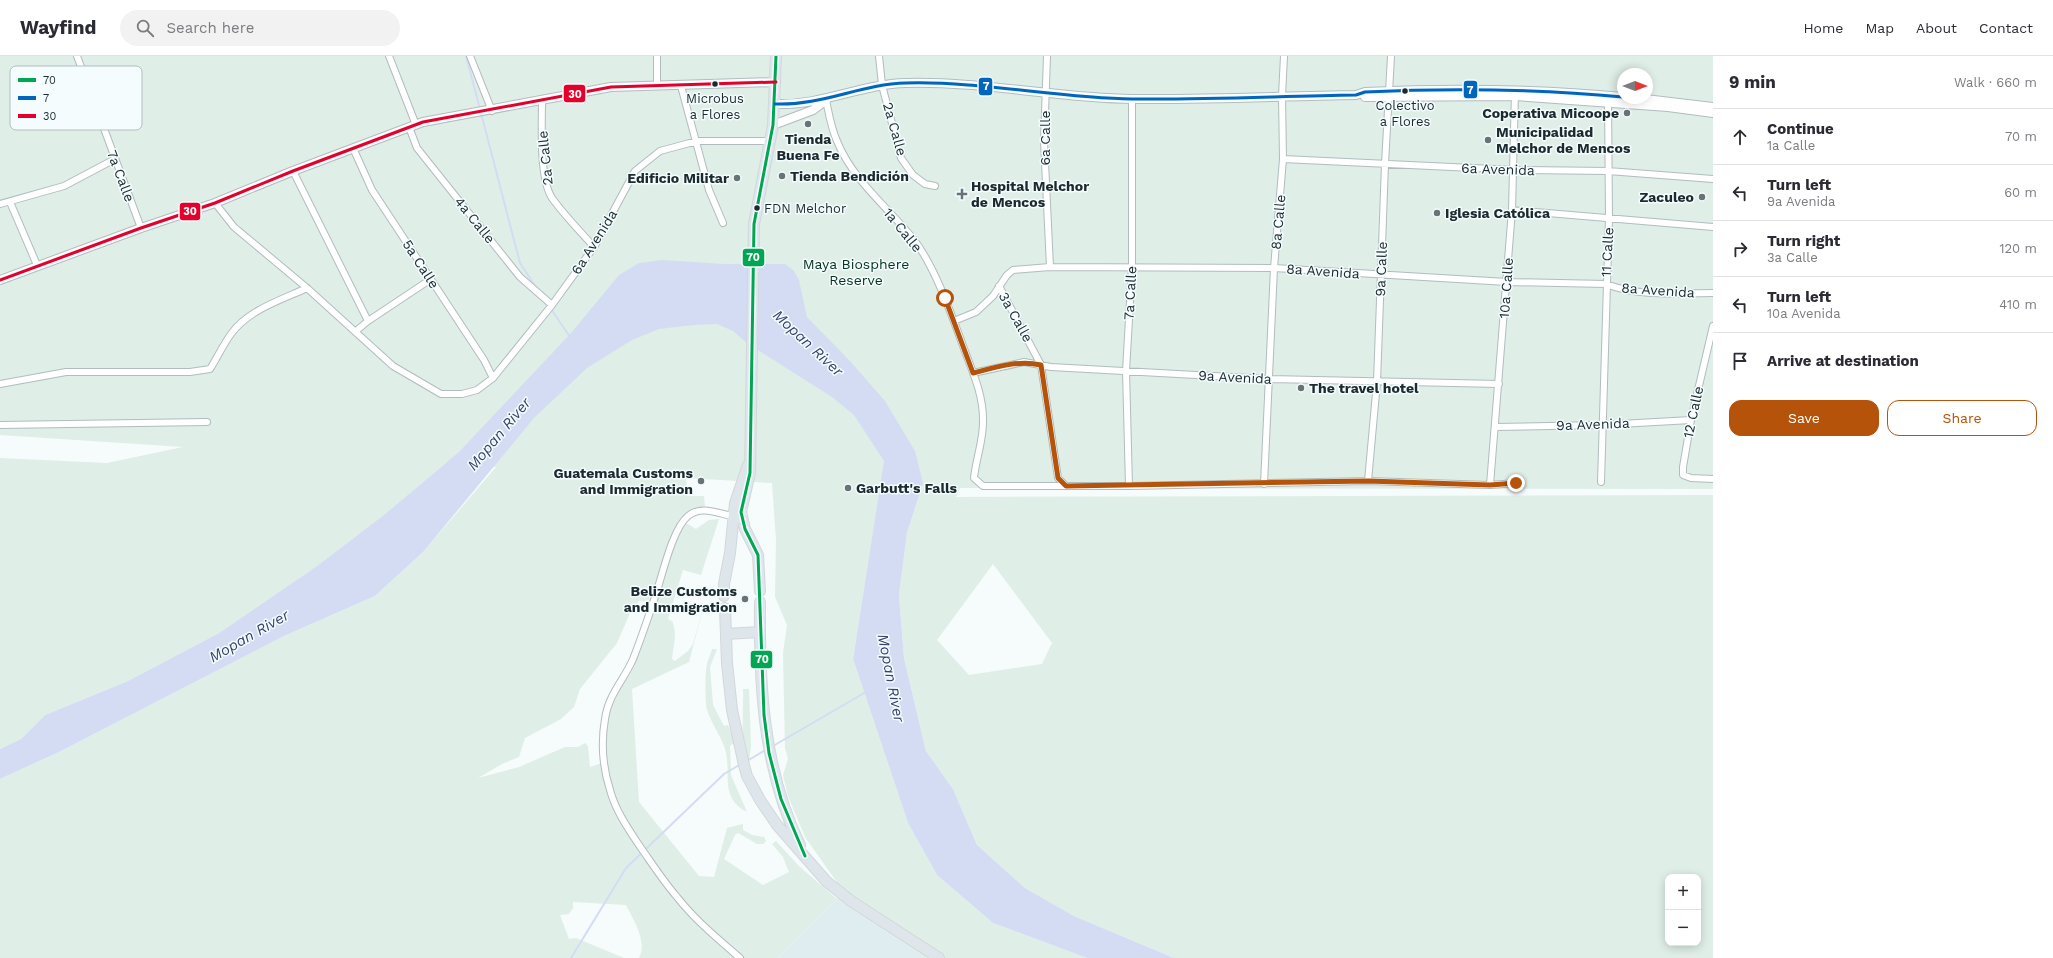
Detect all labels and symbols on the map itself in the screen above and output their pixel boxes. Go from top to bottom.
legend [10,66,142,130]
north arrow [1617,68,1653,104]
text: 70 [43,74,56,87]
line badge: 7 [978,77,993,96]
marker: Microbus a Flores [710,79,720,89]
text: 7 [983,80,990,93]
line badge: 7 [1463,80,1478,99]
line badge: 30 [563,84,586,103]
text: 7 [1467,84,1474,97]
marker: Colectivo a Flores [1400,86,1410,96]
text: 30 [568,88,582,101]
place label: Microbus a Flores [686,91,744,122]
text: 7 [43,92,49,105]
place label: Colectivo a Flores [1376,98,1435,129]
street label: 2a Calle [880,100,910,158]
place label: Coperativa Micoope [1482,105,1619,121]
marker: Coperativa Micoope [1622,108,1632,118]
text: 30 [43,110,56,123]
street label: 6a Calle [1037,110,1053,166]
marker: Tienda Buena Fe [803,119,813,129]
place label: Municipalidad Melchor de Mencos [1496,124,1631,156]
street label: 2a Calle [534,130,556,186]
place label: Tienda Buena Fe [777,131,840,163]
marker: Municipalidad Melchor de Mencos [1483,135,1493,145]
street label: 7a Calle [104,148,138,204]
street label: 6a Avenida [1461,160,1535,178]
place label: Tienda Bendición [790,168,909,184]
place label: Edificio Militar [627,170,729,186]
marker: Tienda Bendición [777,171,787,181]
marker: Edificio Militar [732,173,742,183]
place label: Hospital Melchor de Mencos [971,178,1089,210]
marker: Hospital Melchor de Mencos [956,188,968,200]
place label: Zaculeo [1639,189,1694,205]
marker: Zaculeo [1697,192,1707,202]
street label: 4a Calle [451,194,499,246]
street label: 8a Calle [1268,194,1288,250]
place label: FDN Melchor [764,201,846,216]
line badge: 30 [179,202,201,221]
marker: FDN Melchor [752,203,762,213]
text: 30 [183,205,197,218]
street label: 1a Calle [880,205,926,255]
place label: Iglesia Católica [1445,205,1551,221]
street label: 6a Avenida [568,207,620,277]
marker: Iglesia Católica [1432,208,1442,218]
street label: 11 Calle [1598,227,1616,277]
street label: 5a Calle [399,237,443,291]
street label: 9a Calle [1372,241,1390,297]
line badge: 70 [742,248,765,267]
text: 70 [746,251,760,264]
park label: Maya Biosphere Reserve [803,256,909,288]
street label: 10a Calle [1496,257,1516,319]
street label: 8a Avenida [1286,260,1360,282]
street label: 7a Calle [1121,266,1139,320]
street label: 8a Avenida [1621,279,1695,301]
route start [936,289,954,307]
street label: 3a Calle [996,289,1036,345]
water label: Mopan River [769,306,848,381]
street label: 9a Avenida [1198,367,1272,387]
place label: The travel hotel [1309,380,1419,396]
marker: The travel hotel [1296,383,1306,393]
street label: 12 Calle [1680,385,1706,439]
water label: Mopan River [463,393,535,474]
street label: 9a Avenida [1556,415,1630,433]
place label: Guatemala Customs and Immigration [553,465,694,497]
route end [1507,474,1525,492]
marker: Guatemala Customs and Immigration [696,476,706,486]
place label: Garbutt's Falls [856,480,958,496]
marker: Garbutt's Falls [843,483,853,493]
place label: Belize Customs and Immigration [624,583,738,615]
marker: Belize Customs and Immigration [740,594,750,604]
water label: Mopan River [206,605,293,666]
water label: Mopan River [874,632,909,725]
line badge: 70 [750,650,773,669]
text: 70 [755,653,769,666]

